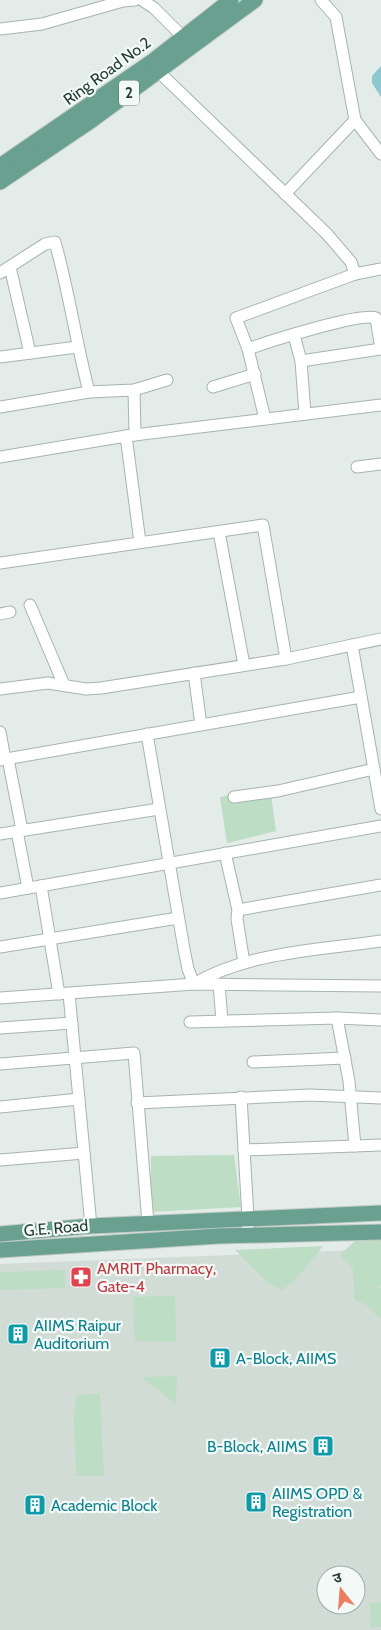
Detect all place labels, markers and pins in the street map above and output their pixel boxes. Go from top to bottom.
place label: AMRIT Pharmacy, Gate-4 [97,1259,216,1296]
pharmacy icon: AMRIT Pharmacy, Gate-4 [69,1265,93,1289]
place label: AIIMS Raipur Auditorium [34,1316,122,1353]
building icon: AIIMS Raipur Auditorium [6,1322,30,1346]
building icon: A-Block, AIIMS [208,1346,232,1370]
place label: A-Block, AIIMS [236,1349,336,1368]
building icon: B-Block, AIIMS [311,1434,335,1458]
place label: B-Block, AIIMS [207,1437,307,1456]
place label: AIIMS OPD & Registration [272,1484,363,1521]
building icon: AIIMS OPD & Registration [244,1490,268,1514]
building icon: Academic Block [23,1493,47,1517]
place label: Academic Block [51,1496,158,1515]

